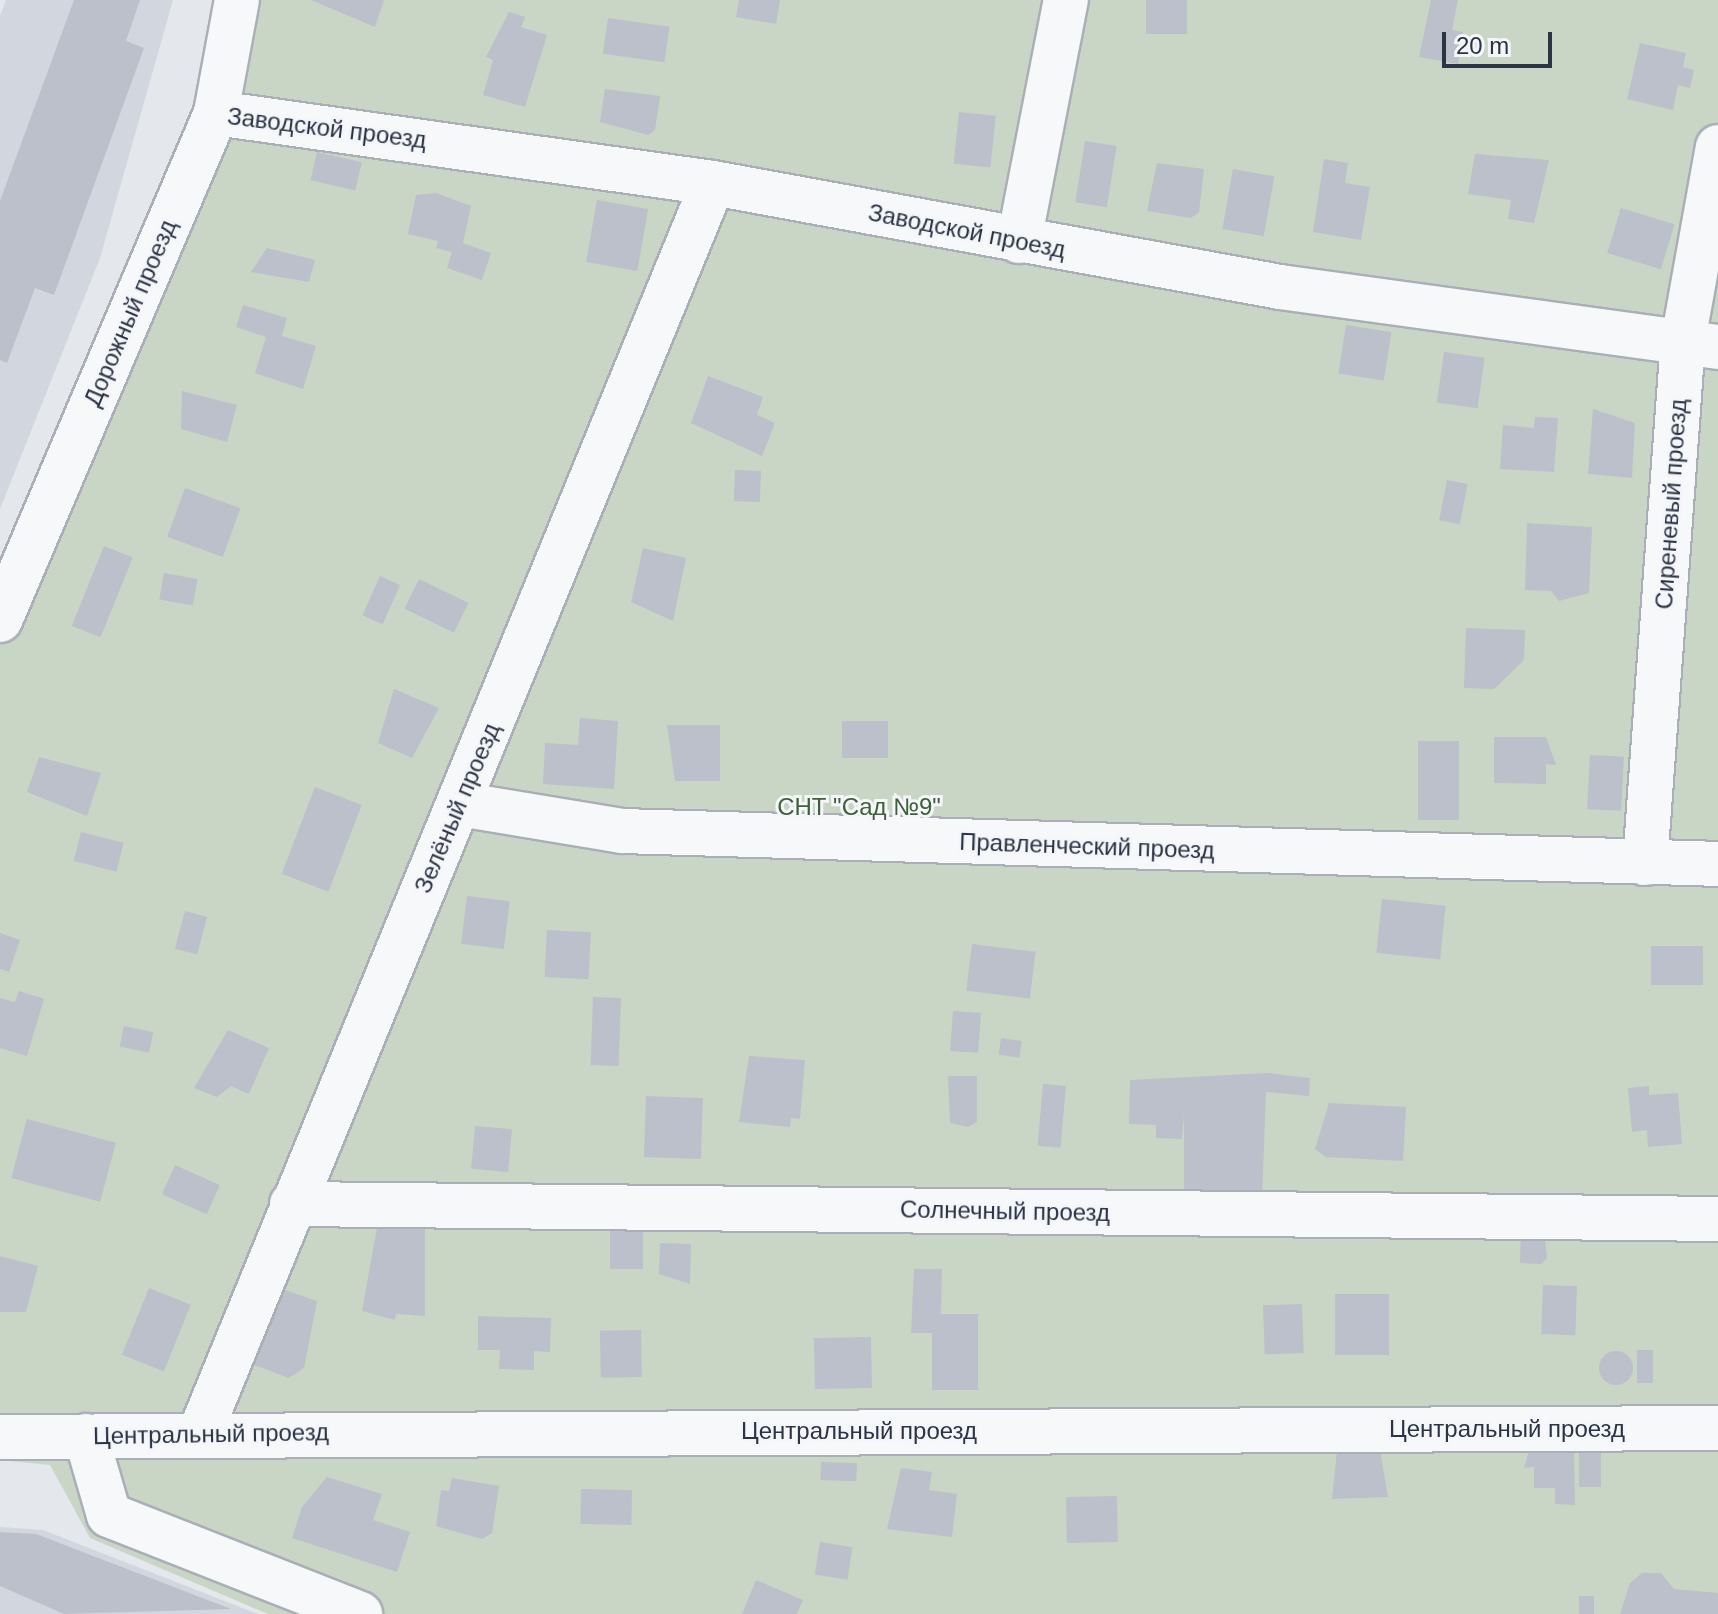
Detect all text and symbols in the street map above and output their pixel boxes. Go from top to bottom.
scale bar [1446,16,1556,66]
text: 20 m [1456,32,1509,59]
street label: Заводской проезд [226,102,428,154]
street label: Заводской проезд [866,198,1068,264]
street label: Дорожный проезд [78,215,182,411]
street label: Сиреневый проезд [1649,398,1693,610]
street label: Зелёный проезд [408,719,506,897]
park label: СНТ "Сад №9" [777,793,941,821]
street label: Правленческий проезд [959,827,1215,865]
street label: Солнечный проезд [900,1195,1110,1227]
street label: Центральный проезд [1389,1415,1625,1443]
street label: Центральный проезд [741,1417,977,1445]
street label: Центральный проезд [93,1418,329,1450]

